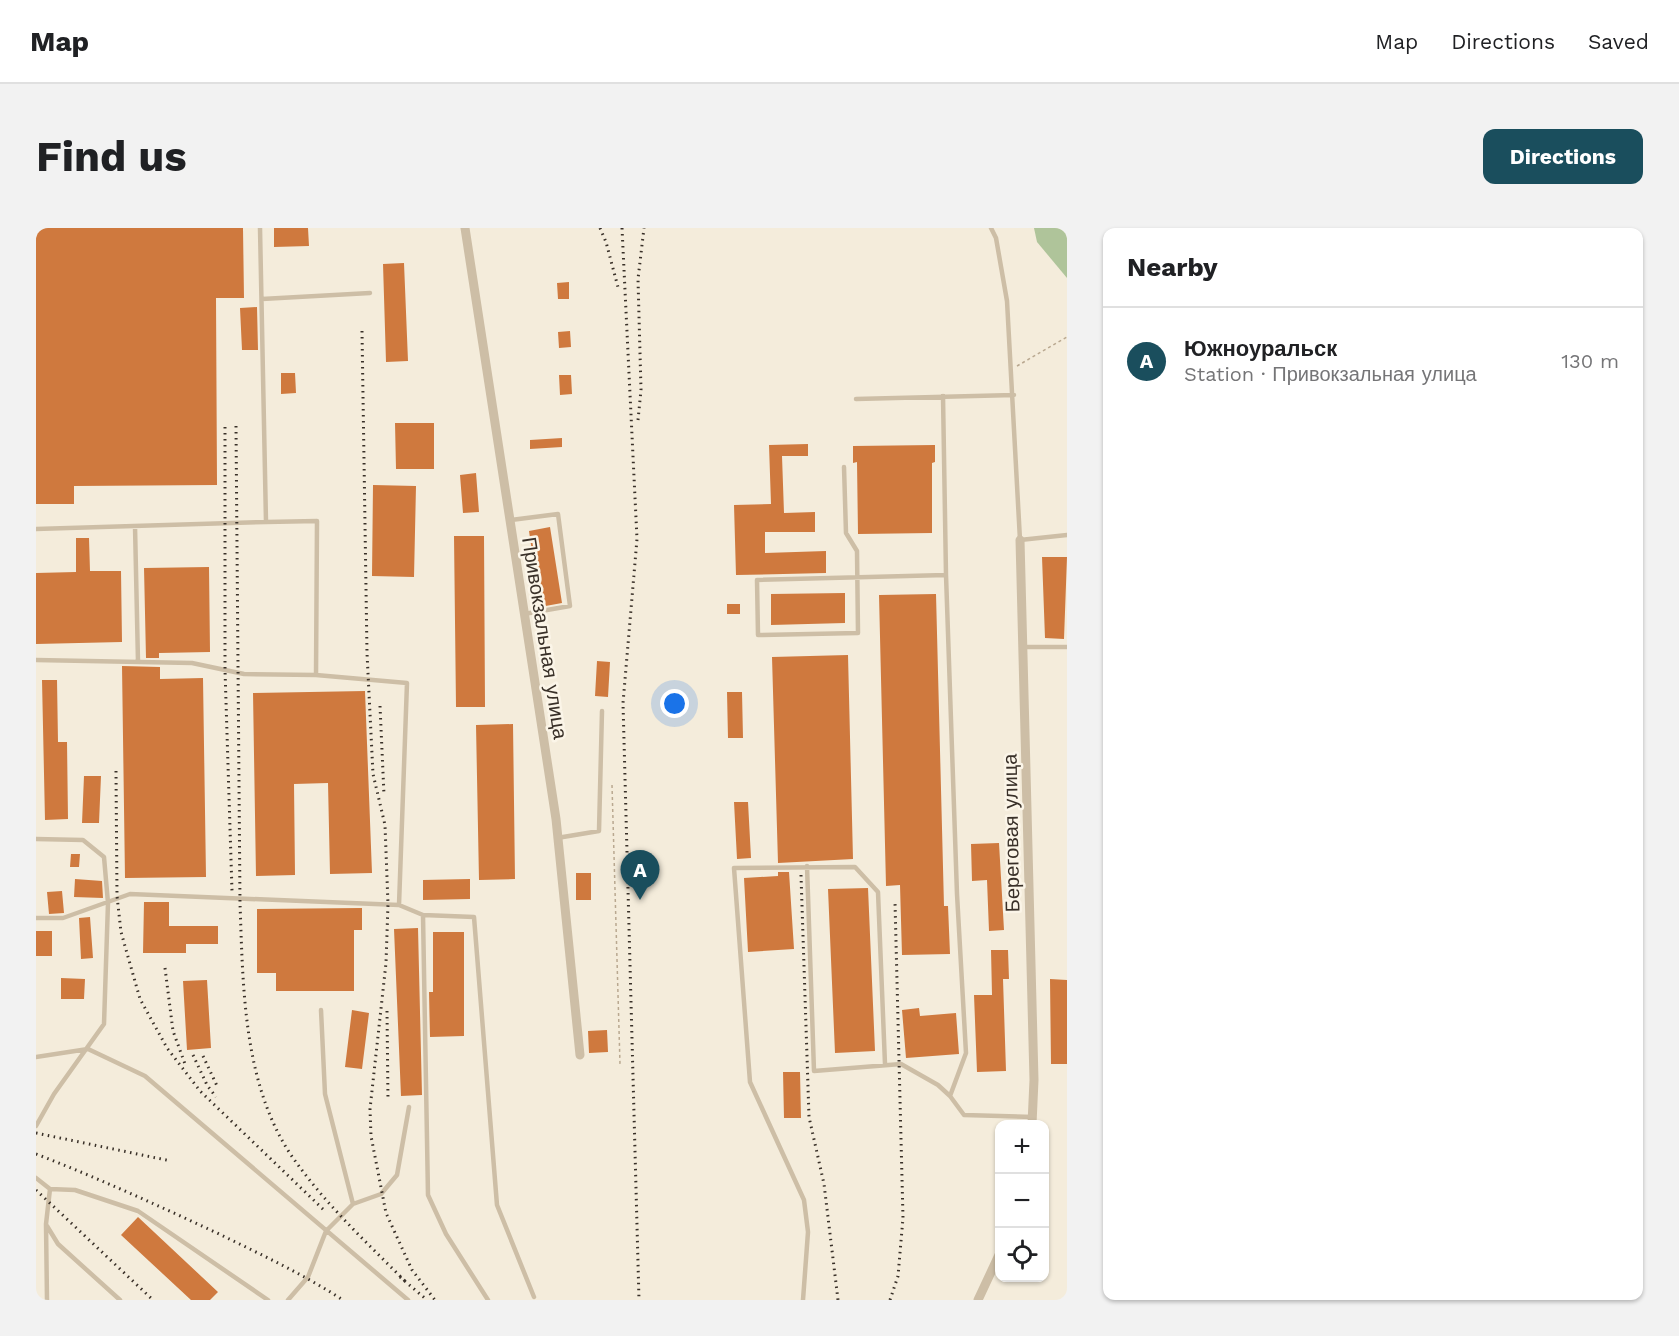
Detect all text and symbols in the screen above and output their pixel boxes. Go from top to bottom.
text: Map [30,25,89,58]
text: Map [1375,29,1418,54]
text: Directions [1451,29,1555,54]
text: Saved [1588,29,1649,54]
button: Directions [1483,129,1643,184]
text: Find us [36,132,187,181]
text: Nearby [1127,252,1218,282]
text: Южноуральск [1184,336,1337,361]
text: A [1140,349,1153,373]
text: 130 m [1561,349,1619,373]
text: Station · Привокзальная улица [1184,362,1477,386]
street label: Привокзальная улица [517,535,573,742]
your location [660,689,689,718]
street label: Береговая улица [998,753,1024,913]
pin: A [620,850,660,900]
map controls [995,1120,1049,1282]
button: + [995,1120,1049,1174]
button: − [995,1174,1049,1228]
button: locate [995,1228,1049,1282]

